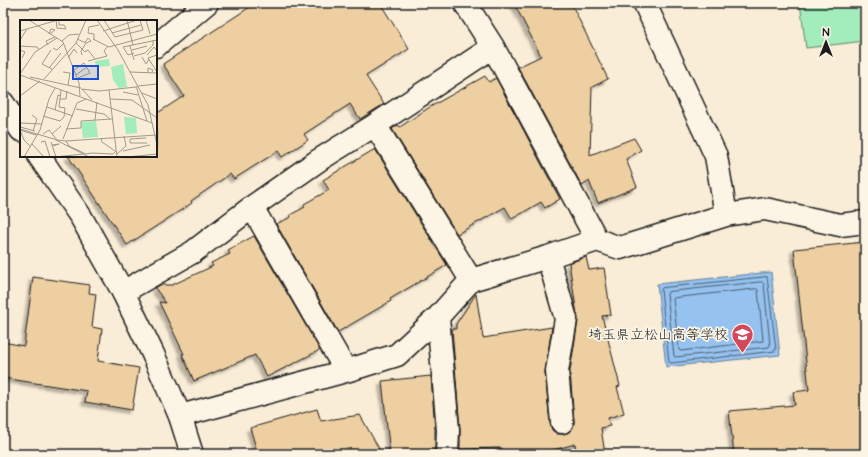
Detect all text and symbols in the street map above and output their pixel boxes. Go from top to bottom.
inset map [20,20,157,157]
north arrow [806,22,846,62]
text: N [823,25,830,40]
school or university icon: 埼玉県立松山高等学校 [730,321,756,354]
place label: 埼玉県立松山高等学校 [588,325,728,345]

